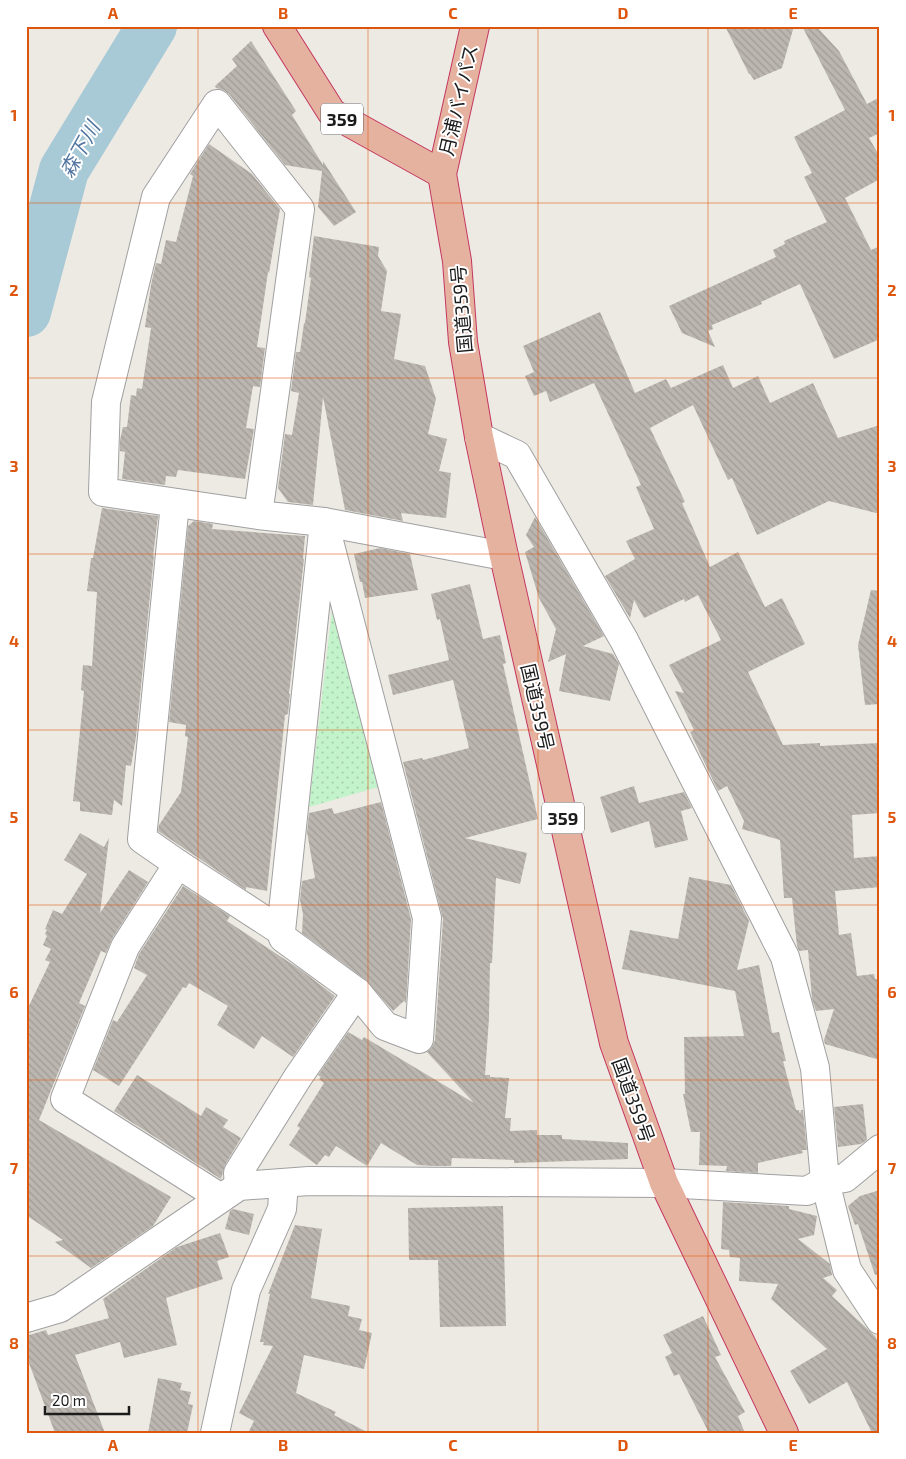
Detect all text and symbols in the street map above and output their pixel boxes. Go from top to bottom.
text: A [108,3,119,22]
text: B [278,3,288,22]
text: C [448,3,458,22]
text: D [618,3,629,22]
text: E [788,3,798,22]
street label: 月浦バイパス [434,42,482,158]
road number: 359 [321,104,363,134]
text: 1 [11,105,17,124]
text: 1 [889,105,895,124]
water label: 森下川 [54,115,105,181]
street label: 国道359号 [446,264,476,354]
text: 2 [9,280,19,299]
text: 2 [887,280,897,299]
text: 3 [9,456,19,475]
text: 3 [887,456,897,475]
text: 4 [9,631,19,650]
text: 4 [887,631,897,650]
street label: 国道359号 [517,661,559,753]
road number: 359 [542,802,584,834]
text: 5 [10,807,19,826]
text: 5 [888,807,897,826]
text: 6 [9,982,19,1001]
text: 6 [887,982,897,1001]
street label: 国道359号 [608,1054,660,1146]
text: 7 [10,1158,19,1177]
text: 7 [888,1158,897,1177]
text: 8 [9,1333,19,1352]
text: 8 [887,1333,897,1352]
scale bar [45,1384,129,1416]
text: 20 m [52,1391,86,1409]
text: A [108,1435,119,1454]
text: B [278,1435,288,1454]
text: C [448,1435,458,1454]
text: D [618,1435,629,1454]
text: E [788,1435,798,1454]

